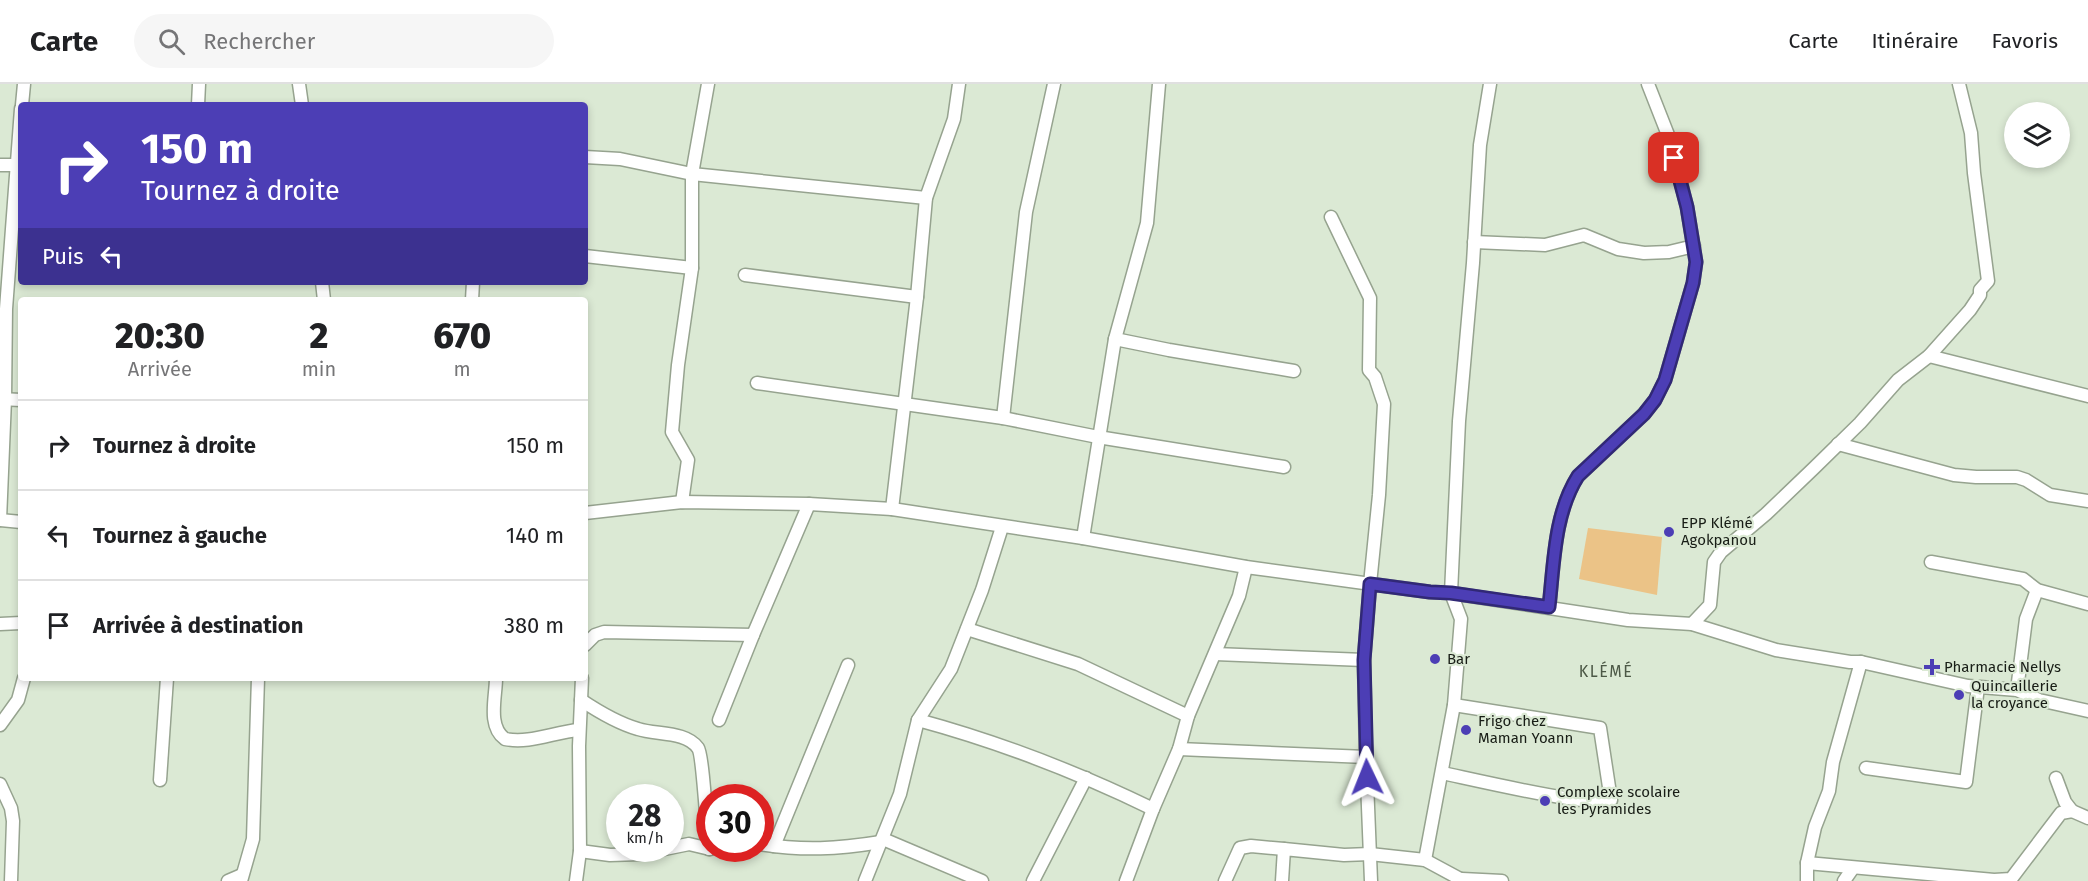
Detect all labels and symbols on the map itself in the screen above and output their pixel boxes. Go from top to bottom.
pin [1648,132,1699,183]
place label: EPP Klémé Agokpanou [1681,514,1757,549]
marker: EPP Klémé Agokpanou [1662,525,1676,539]
place label: Bar [1447,650,1470,668]
marker: Bar [1428,652,1442,666]
place label: Pharmacie Nellys [1944,658,2061,676]
marker: Pharmacie Nellys [1925,660,1939,674]
district label: KLÉMÉ [1579,661,1633,681]
place label: Quincaillerie la croyance [1971,677,2058,712]
marker: Quincaillerie la croyance [1952,688,1966,702]
place label: Frigo chez Maman Yoann [1478,712,1573,747]
marker: Frigo chez Maman Yoann [1459,723,1473,737]
position arrow [1335,745,1399,809]
place label: Complexe scolaire les Pyramides [1557,783,1680,818]
speed limit sign: 30 [696,784,774,862]
marker: Complexe scolaire les Pyramides [1538,794,1552,808]

